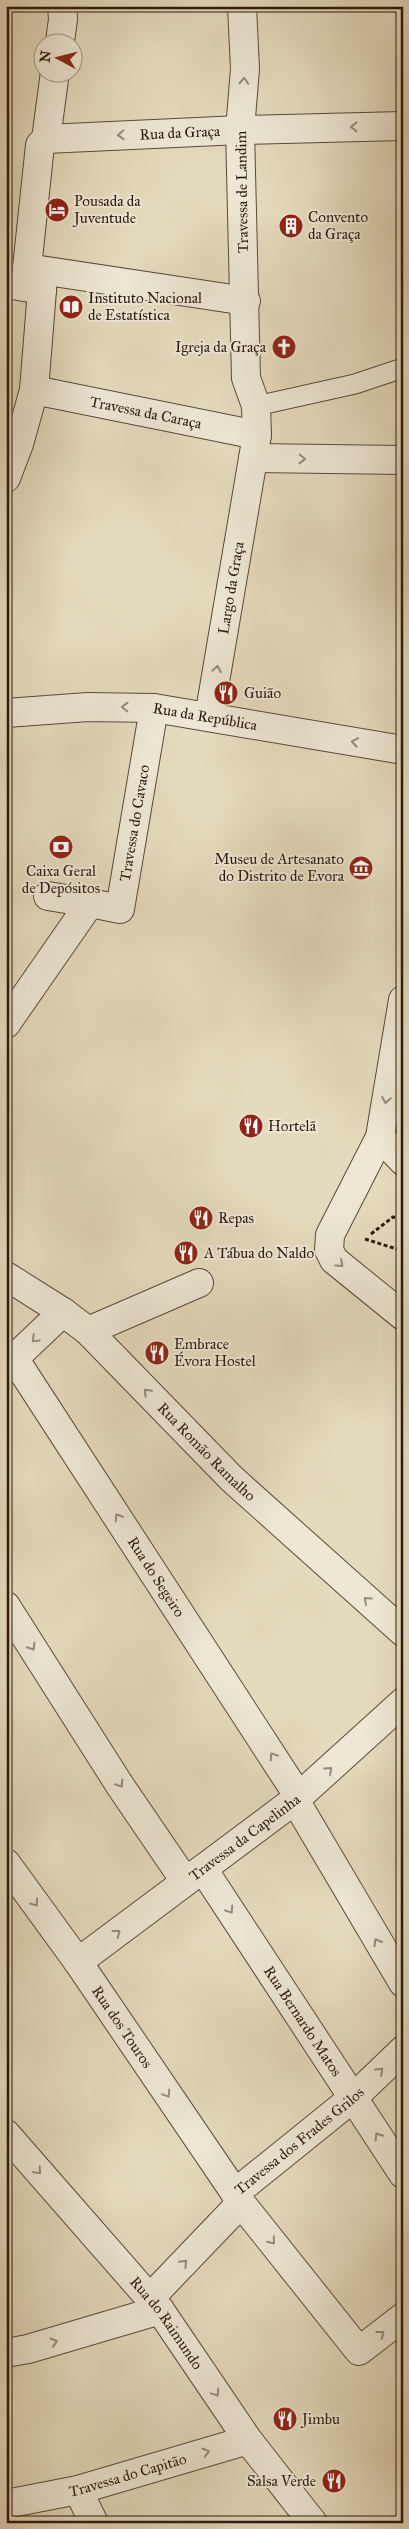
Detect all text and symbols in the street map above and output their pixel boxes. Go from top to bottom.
north arrow [32,32,82,82]
text: N [36,49,55,63]
one-way arrow [238,77,249,85]
street label: Rua da Graça [139,122,221,144]
one-way arrow [350,122,358,132]
one-way arrow [117,130,125,141]
street label: Travessa de Landim [232,130,252,253]
place label: Pousada da Juventude [72,192,141,228]
hotel icon: Pousada da Juventude [44,197,70,223]
place label: Convento da Graça [308,208,368,243]
building icon: Convento da Graça [278,213,304,239]
place label: Instituto Nacional de Estatística [88,289,203,324]
library icon: Instituto Nacional de Estatística [58,294,84,320]
church icon: Igreja da Graça [271,334,297,360]
place label: Igreja da Graça [175,338,267,356]
street label: Travessa da Caraça [88,392,204,433]
one-way arrow [298,454,306,464]
street label: Largo da Graça [214,540,248,636]
one-way arrow [212,665,222,674]
restaurant icon: Guião [213,680,239,706]
place label: Guião [244,684,281,702]
street label: Rua da República [152,699,259,734]
one-way arrow [121,702,129,713]
one-way arrow [350,737,358,748]
street label: Travessa do Cavaco [116,763,153,883]
bank icon: Caixa Geral de Depósitos [48,834,74,860]
place label: Museu de Artesanato do Distrito de Evora [214,850,345,885]
museum icon: Museu de Artesanato do Distrito de Evora [348,855,374,881]
place label: Caixa Geral de Depósitos [22,862,100,897]
one-way arrow [382,1095,392,1104]
restaurant icon: Hortelã [238,1113,264,1139]
place label: Hortelã [268,1117,317,1135]
restaurant icon: Repas [188,1205,214,1231]
place label: Repas [218,1209,254,1227]
restaurant icon: A Tábua do Naldo [173,1240,199,1266]
place label: A Tábua do Naldo [203,1244,315,1262]
one-way arrow [334,1259,343,1268]
one-way arrow [31,1333,40,1342]
place label: Embrace Évora Hostel [174,1335,257,1370]
restaurant icon: Embrace Évora Hostel [144,1340,170,1366]
one-way arrow [144,1388,153,1397]
street label: Rua Romão Ramalho [154,1399,260,1505]
one-way arrow [114,1513,124,1522]
street label: Rua do Segeiro [124,1533,189,1621]
one-way arrow [363,1597,372,1606]
one-way arrow [26,1642,36,1651]
one-way arrow [269,1752,279,1761]
one-way arrow [323,1767,332,1776]
one-way arrow [114,1778,123,1788]
street label: Travessa da Capelinha [186,1790,305,1885]
one-way arrow [29,1897,38,1907]
one-way arrow [224,1904,233,1914]
one-way arrow [111,1930,120,1938]
one-way arrow [373,1938,383,1947]
street label: Rua Bernardo Matos [260,1962,346,2080]
street label: Rua dos Touros [88,1982,156,2071]
one-way arrow [375,2068,384,2077]
street label: Travessa dos Frades Grilos [231,2083,368,2199]
one-way arrow [161,2088,170,2098]
one-way arrow [375,2132,385,2141]
one-way arrow [32,2165,41,2174]
one-way arrow [266,2235,274,2244]
one-way arrow [178,2259,187,2268]
street label: Rua do Raimundo [126,2273,207,2373]
one-way arrow [375,2331,385,2340]
one-way arrow [49,2337,57,2347]
one-way arrow [210,2387,219,2396]
restaurant icon: Jimbu [272,2406,298,2432]
place label: Jimbu [300,2410,340,2429]
one-way arrow [201,2448,209,2458]
street label: Travessa do Capitão [67,2450,189,2501]
restaurant icon: Salsa Verde [321,2468,347,2494]
place label: Salsa Verde [247,2472,316,2490]

